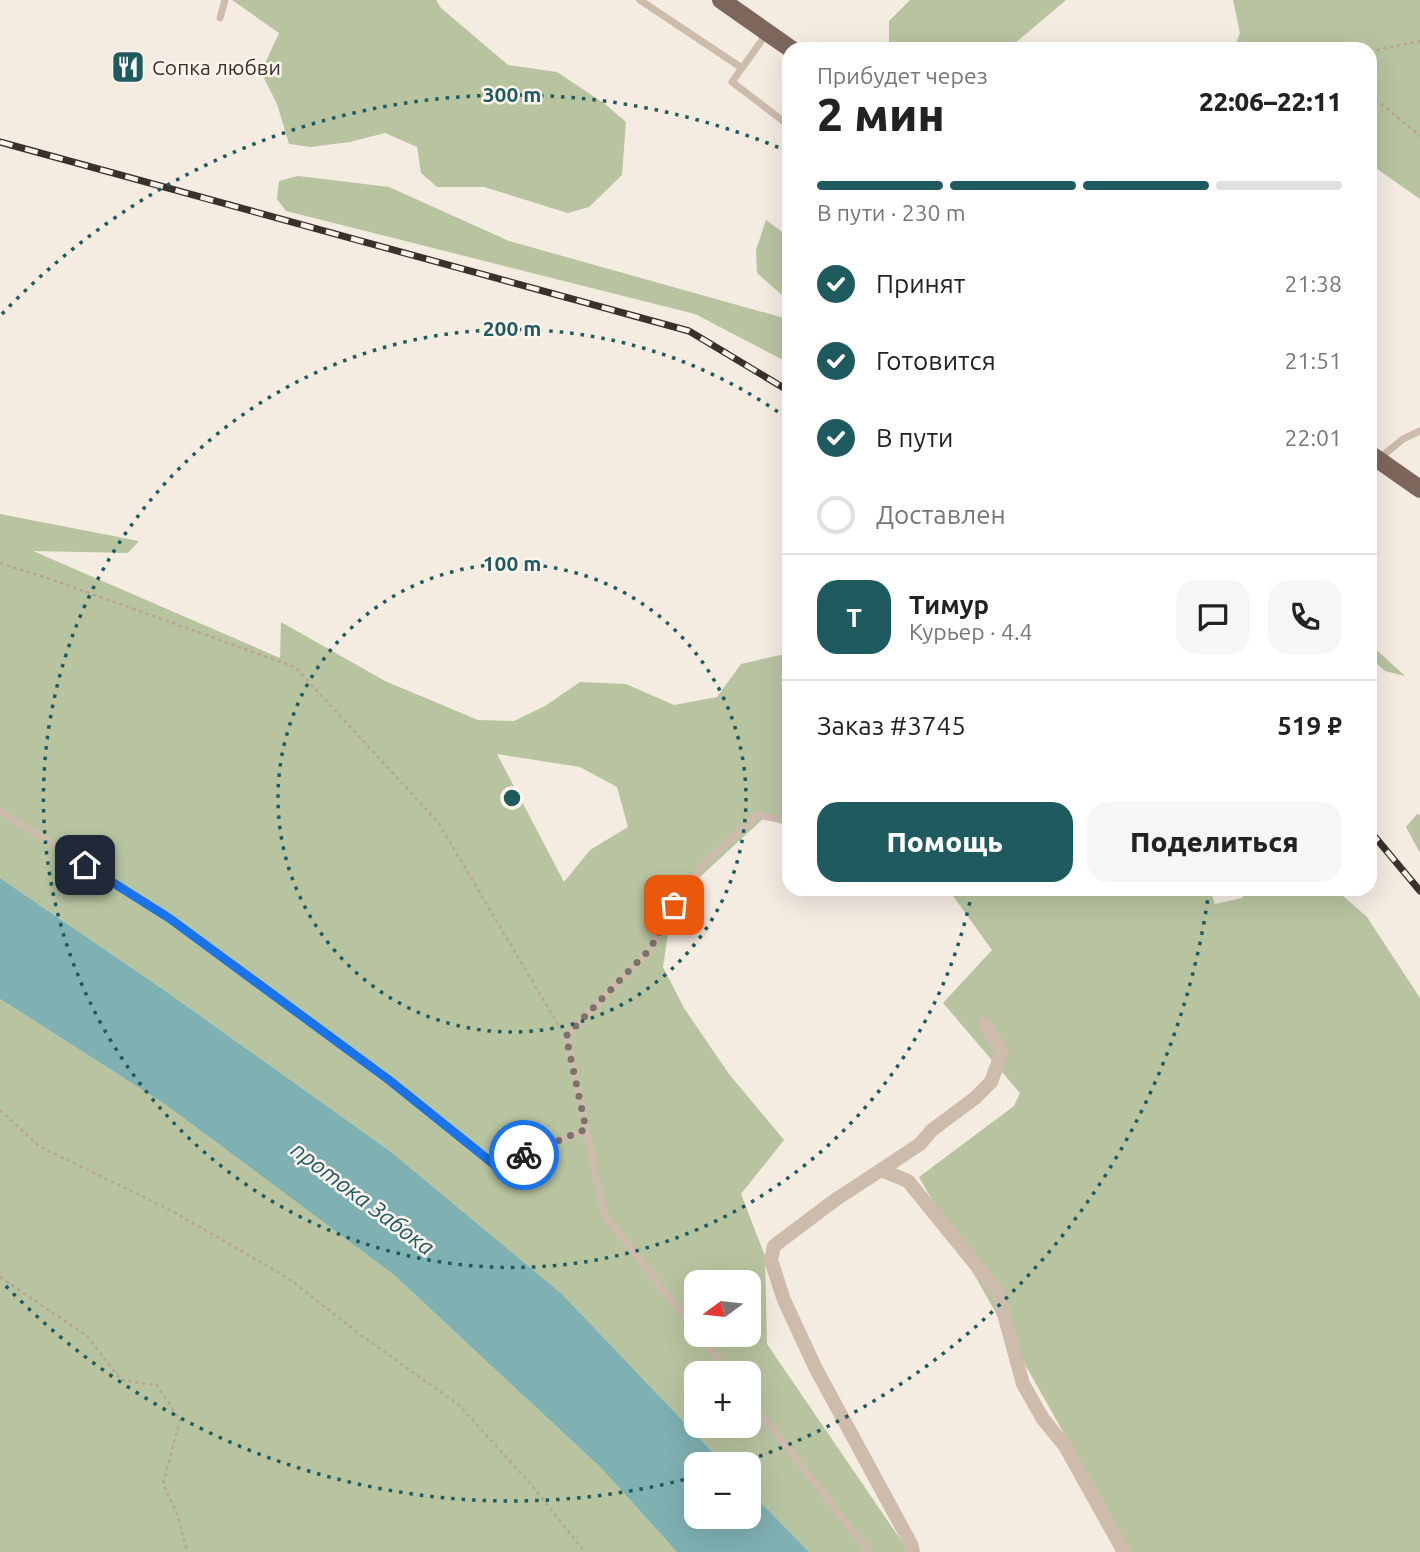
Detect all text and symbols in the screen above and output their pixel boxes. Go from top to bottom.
restaurant icon: Сопка любви [109,48,147,86]
place label: Сопка любви [152,55,281,79]
text: Прибудет через [817,63,988,88]
text: 300 m [483,82,541,106]
text: 22:06–22:11 [1199,87,1342,116]
text: 2 мин [817,88,945,140]
text: В пути · 230 m [817,200,966,225]
icon: check [817,265,855,303]
text: Принят [876,269,965,298]
text: 21:38 [1284,271,1342,296]
text: 200 m [483,316,541,340]
icon: check [817,342,855,380]
text: Готовится [876,346,996,375]
text: 21:51 [1284,348,1342,373]
icon: check [817,419,855,457]
text: В пути [876,423,953,452]
text: 22:01 [1284,425,1342,450]
text: Доставлен [876,500,1006,529]
text: 100 m [483,551,541,575]
button: chat [1176,580,1250,654]
button: phone [1268,580,1342,654]
text: Тимур [909,590,989,619]
text: Т [846,603,862,632]
text: Курьер · 4.4 [909,619,1033,644]
text: Заказ #3745 [817,711,966,740]
text: 519 ₽ [1277,711,1342,740]
centre of rings [500,786,524,810]
button: Помощь [817,802,1073,882]
button: Поделиться [1087,802,1342,882]
pin [55,835,115,895]
icon: home [66,846,104,884]
pin [644,875,704,935]
icon: bag [655,886,693,924]
courier [489,1120,559,1190]
water label: протока Забока [287,1136,439,1260]
icon: bike [505,1136,543,1174]
north arrow [684,1270,761,1348]
map controls [684,1270,761,1529]
button: + [684,1361,761,1438]
button: − [684,1452,761,1529]

